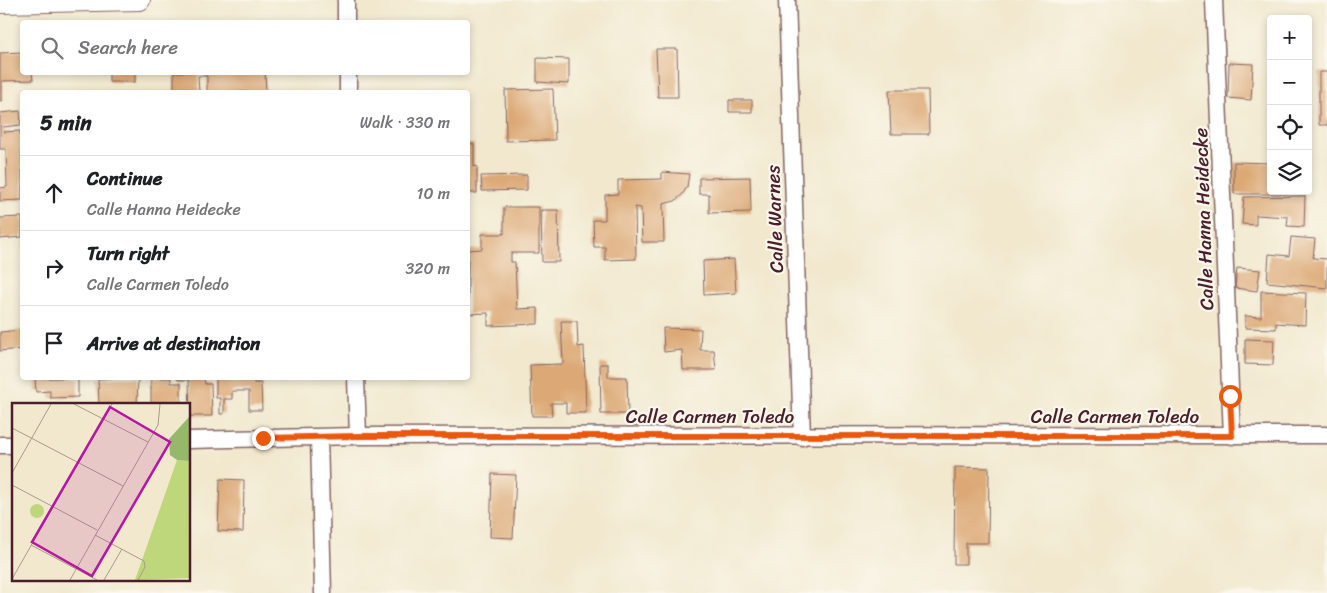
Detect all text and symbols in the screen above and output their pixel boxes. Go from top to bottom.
map controls [1267,15,1312,195]
button: + [1267,15,1312,60]
search box [20,20,470,75]
text: Search here [78,31,178,64]
icon: search [38,34,66,62]
button: − [1267,60,1312,105]
text: 5 min [40,104,92,142]
button: locate [1267,105,1312,150]
text: Walk · 330 m [360,108,450,137]
street label: Calle Hanna Heidecke [1184,127,1223,311]
button: layers [1267,150,1312,195]
text: Continue [87,162,163,195]
street label: Calle Warnes [756,164,793,273]
icon: ahead [40,179,68,207]
text: 10 m [417,179,450,208]
text: Calle Hanna Heidecke [87,195,241,224]
text: Turn right [87,237,169,270]
icon: right [40,254,68,282]
text: 320 m [405,254,450,283]
text: Calle Carmen Toledo [87,270,229,299]
text: Arrive at destination [87,327,260,360]
icon: arrive [40,329,68,357]
route start [1219,385,1242,408]
street label: Calle Carmen Toledo [626,400,795,433]
street label: Calle Carmen Toledo [1031,400,1200,433]
inset map [12,403,190,580]
route end [252,427,275,450]

